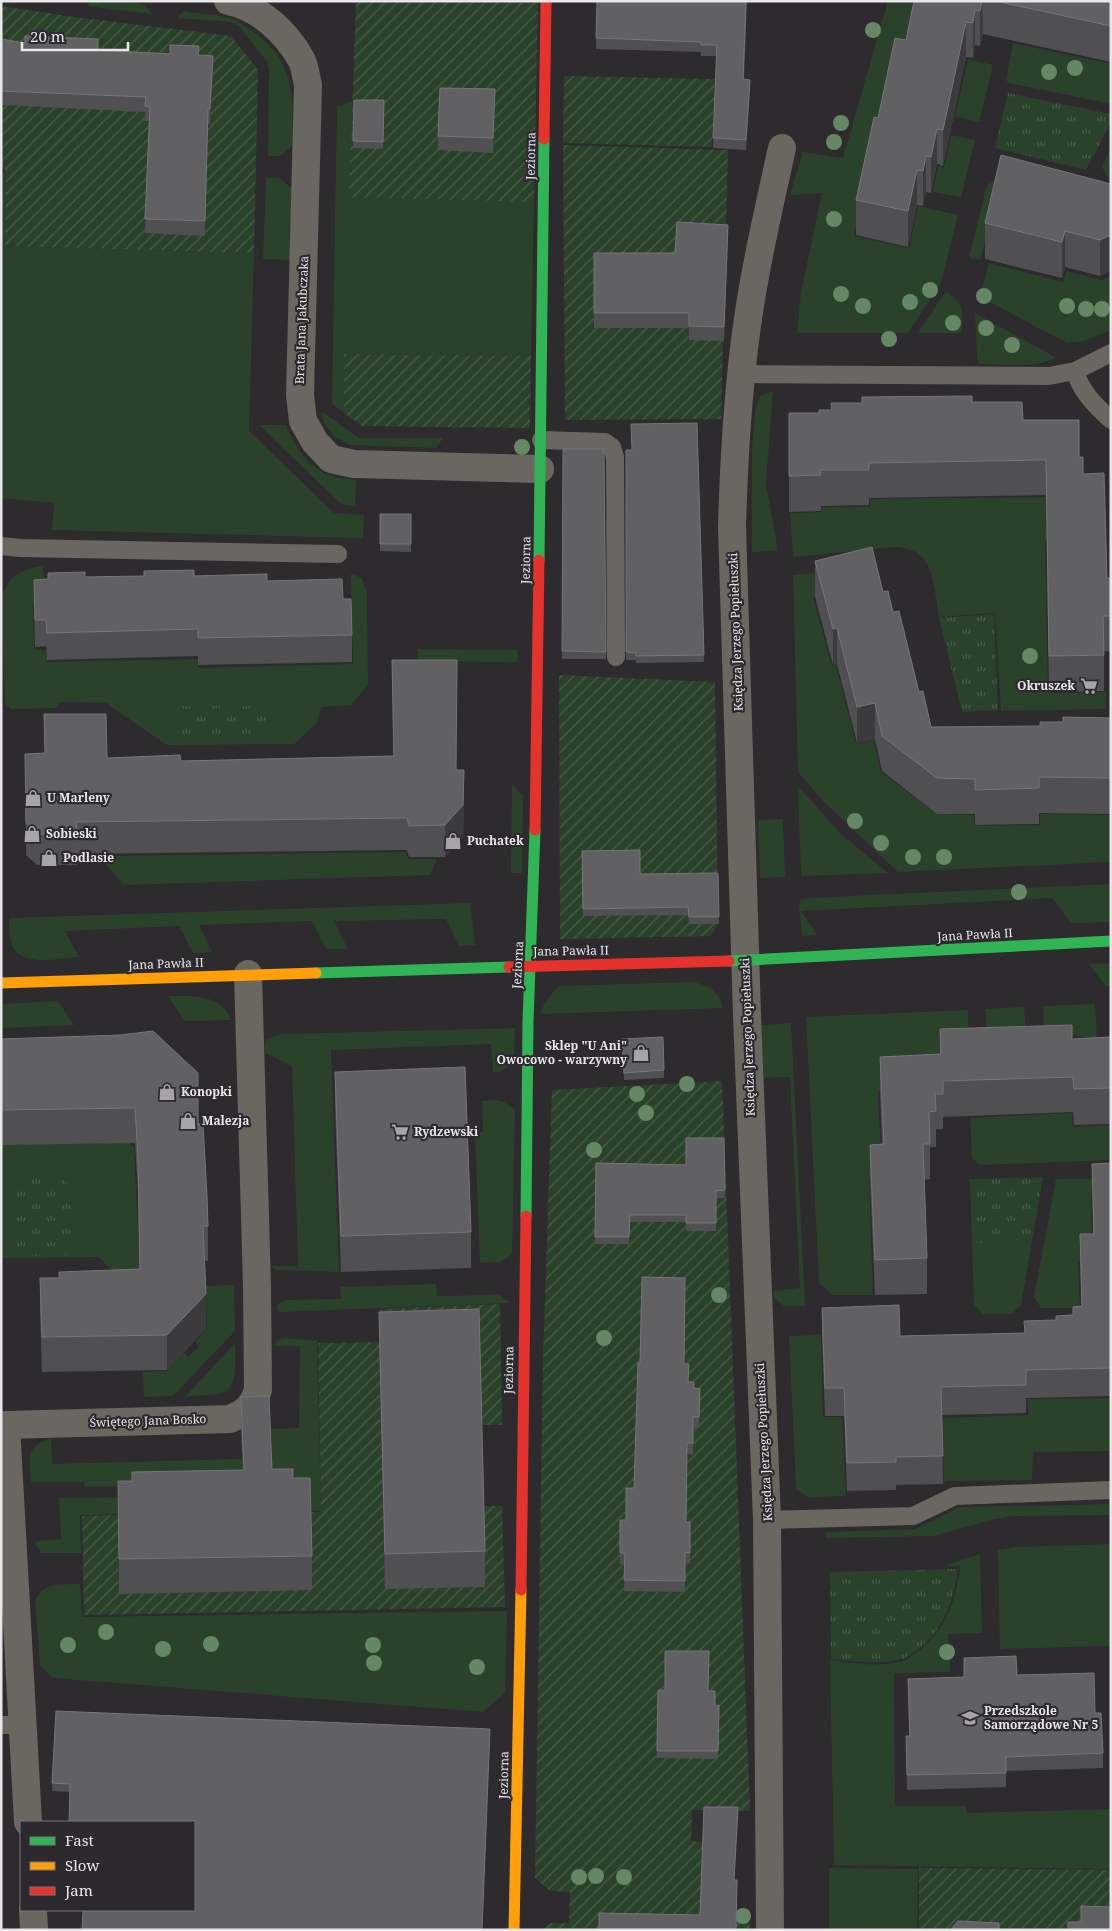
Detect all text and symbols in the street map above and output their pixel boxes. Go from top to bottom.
scale bar [22,20,129,52]
text: 20 m [30,26,65,46]
street label: Jeziorna [522,132,539,181]
street label: Brata Jana Jakubczaka [291,255,312,384]
street label: Jeziorna [517,536,534,585]
street label: Księdza Jerzego Popiełuszki [724,552,747,712]
supermarket icon: Okruszek [1079,676,1099,696]
place label: Okruszek [1017,677,1075,694]
shop icon: U Marleny [23,788,43,808]
place label: U Marleny [47,789,110,806]
shop icon: Sobieski [22,824,42,844]
place label: Sobieski [46,825,98,842]
shop icon: Puchatek [443,831,463,851]
place label: Puchatek [467,832,524,849]
shop icon: Podlasie [39,848,59,868]
place label: Podlasie [63,849,114,866]
street label: Jana Pawła II [936,924,1013,945]
street label: Jeziorna [508,940,527,990]
street label: Jana Pawła II [532,941,609,960]
street label: Jana Pawła II [127,954,204,973]
street label: Księdza Jerzego Popiełuszki [736,957,759,1117]
place label: Sklep "U Ani" Owocowo - warzywny [497,1037,627,1068]
shop icon: Sklep "U Ani" Owocowo - warzywny [631,1043,651,1063]
shop icon: Konopki [157,1082,177,1102]
place label: Konopki [181,1083,233,1100]
shop icon: Malezja [178,1111,198,1131]
place label: Malezja [202,1112,249,1129]
supermarket icon: Rydzewski [390,1122,410,1142]
place label: Rydzewski [414,1123,479,1140]
street label: Jeziorna [500,1346,517,1395]
street label: Księdza Jerzego Popiełuszki [751,1362,776,1522]
street label: Świętego Jana Bosko [89,1410,207,1431]
place label: Przedszkole Samorządowe Nr 5 [984,1702,1098,1733]
school or university icon: Przedszkole Samorządowe Nr 5 [960,1708,980,1728]
street label: Jeziorna [495,1751,512,1800]
legend [20,1821,195,1911]
text: Fast [65,1830,94,1850]
text: Slow [65,1855,99,1875]
text: Jam [64,1880,93,1900]

